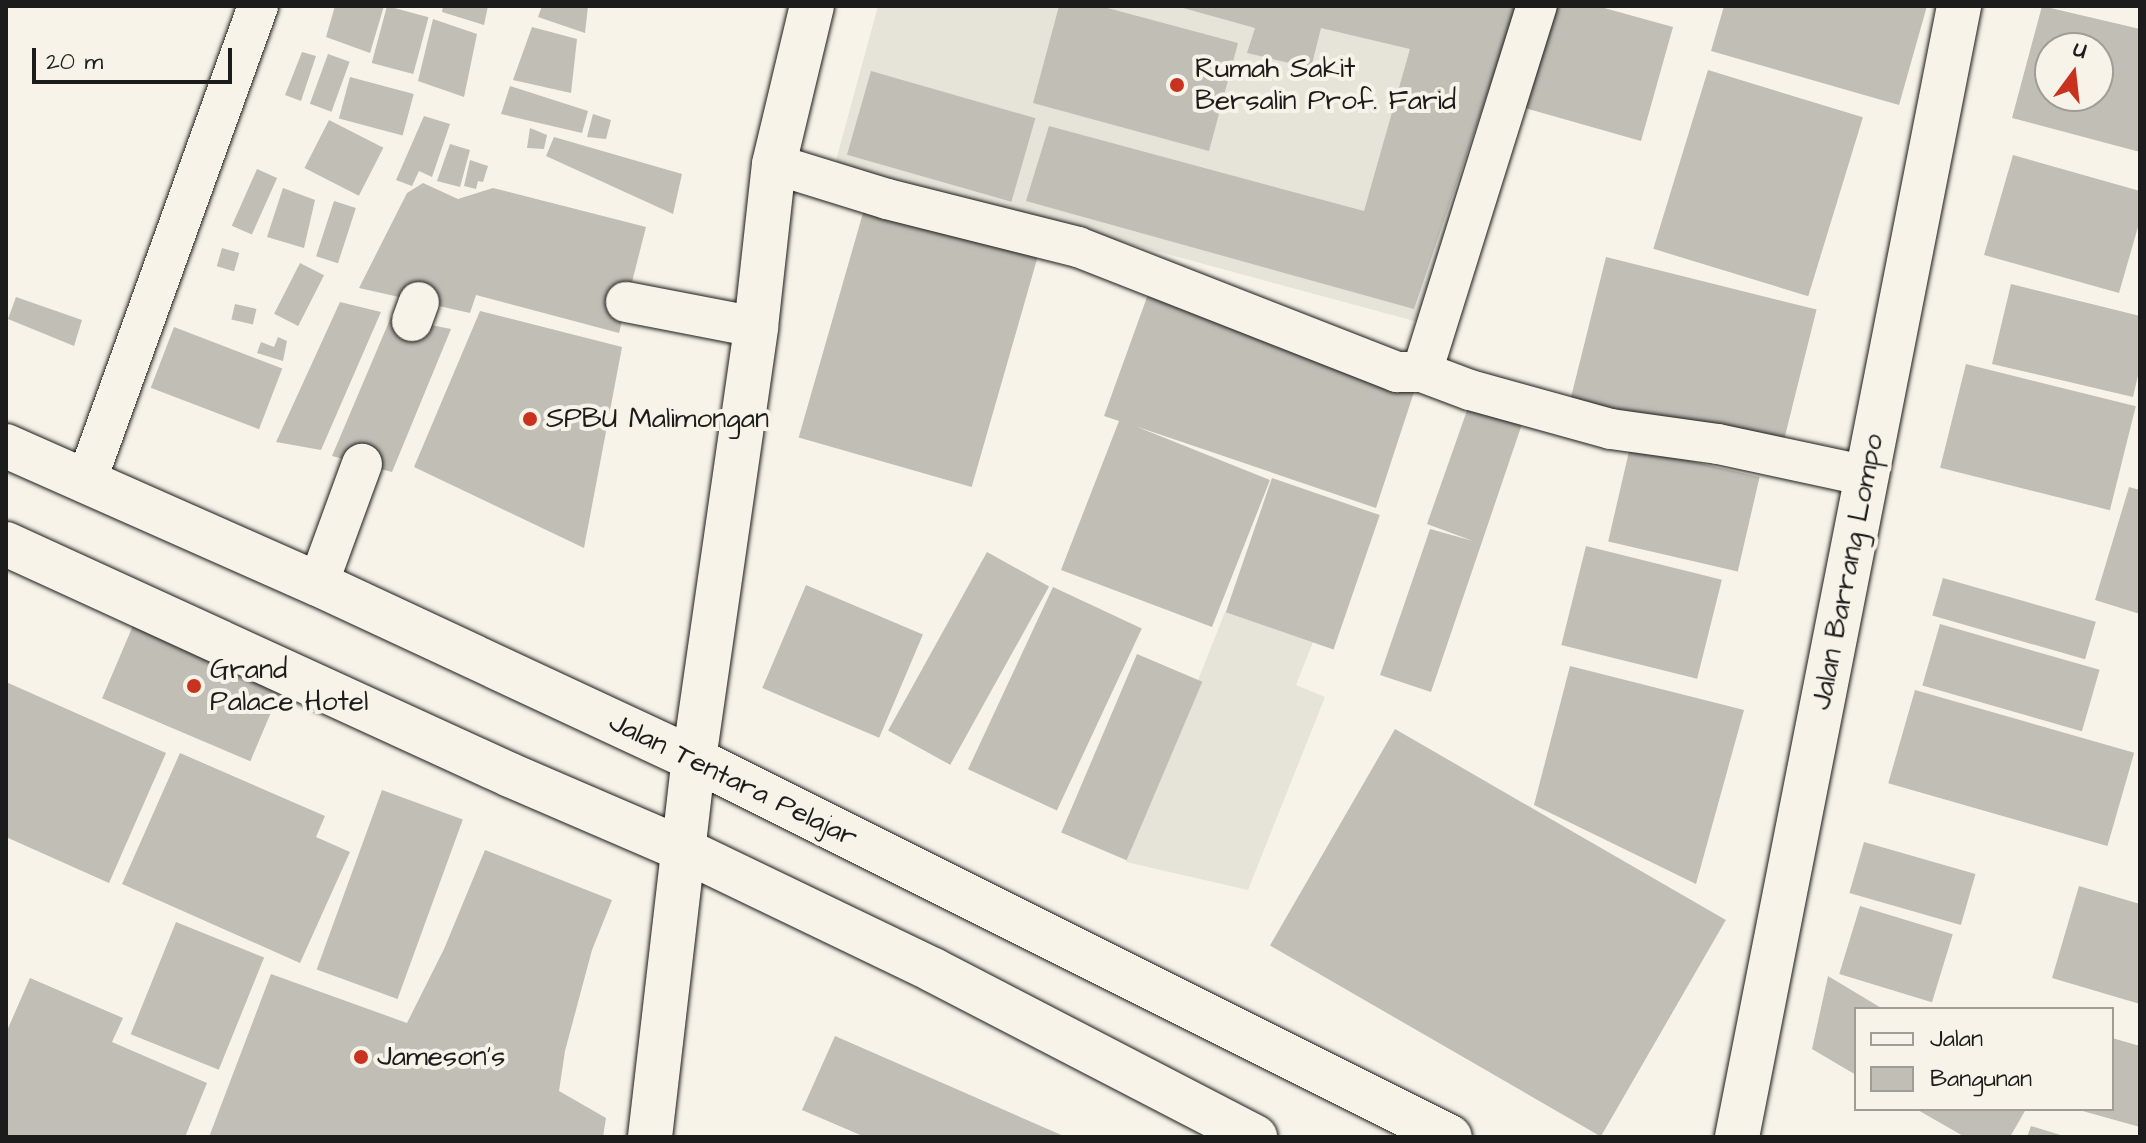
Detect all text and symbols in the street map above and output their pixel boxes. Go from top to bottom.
scale bar [36,32,236,82]
north arrow [2034,32,2114,112]
text: U [2070,34,2090,67]
text: 20 m [46,45,103,79]
place label: Rumah Sakit Bersalin Prof. Farid [1195,52,1456,118]
marker: Rumah Sakit Bersalin Prof. Farid [1166,74,1188,96]
place label: SPBU Malimongan [546,402,769,436]
marker: SPBU Malimongan [521,410,539,428]
street label: Jalan Barrang Lompo [1805,431,1891,713]
place label: Grand Palace Hotel [210,653,368,719]
marker: Grand Palace Hotel [185,677,203,695]
street label: Jalan Tentara Pelajar [603,705,863,855]
legend [1854,1007,2114,1111]
text: Jalan [1930,1022,1983,1056]
place label: Jameson's [377,1040,505,1074]
marker: Jameson's [352,1048,370,1066]
text: Bangunan [1930,1062,2032,1096]

